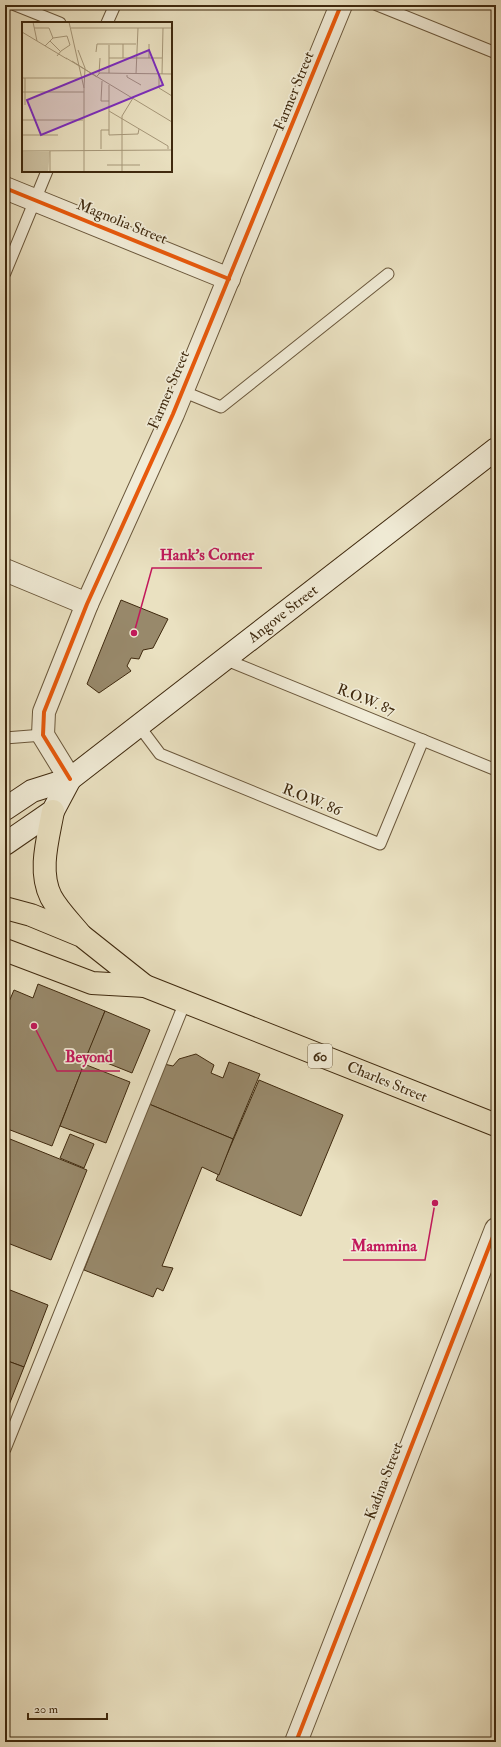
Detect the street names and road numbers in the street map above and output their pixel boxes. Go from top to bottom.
street label: Farmer Street [270,49,319,133]
street label: Magnolia Street [74,195,170,249]
street label: Farmer Street [144,348,194,432]
street label: Angove Street [243,581,322,648]
street label: R.O.W. 87 [334,680,398,720]
street label: R.O.W. 86 [280,780,346,821]
road number: 60 [308,1044,332,1068]
street label: Charles Street [344,1057,430,1107]
street label: Kadina Street [361,1440,407,1522]

